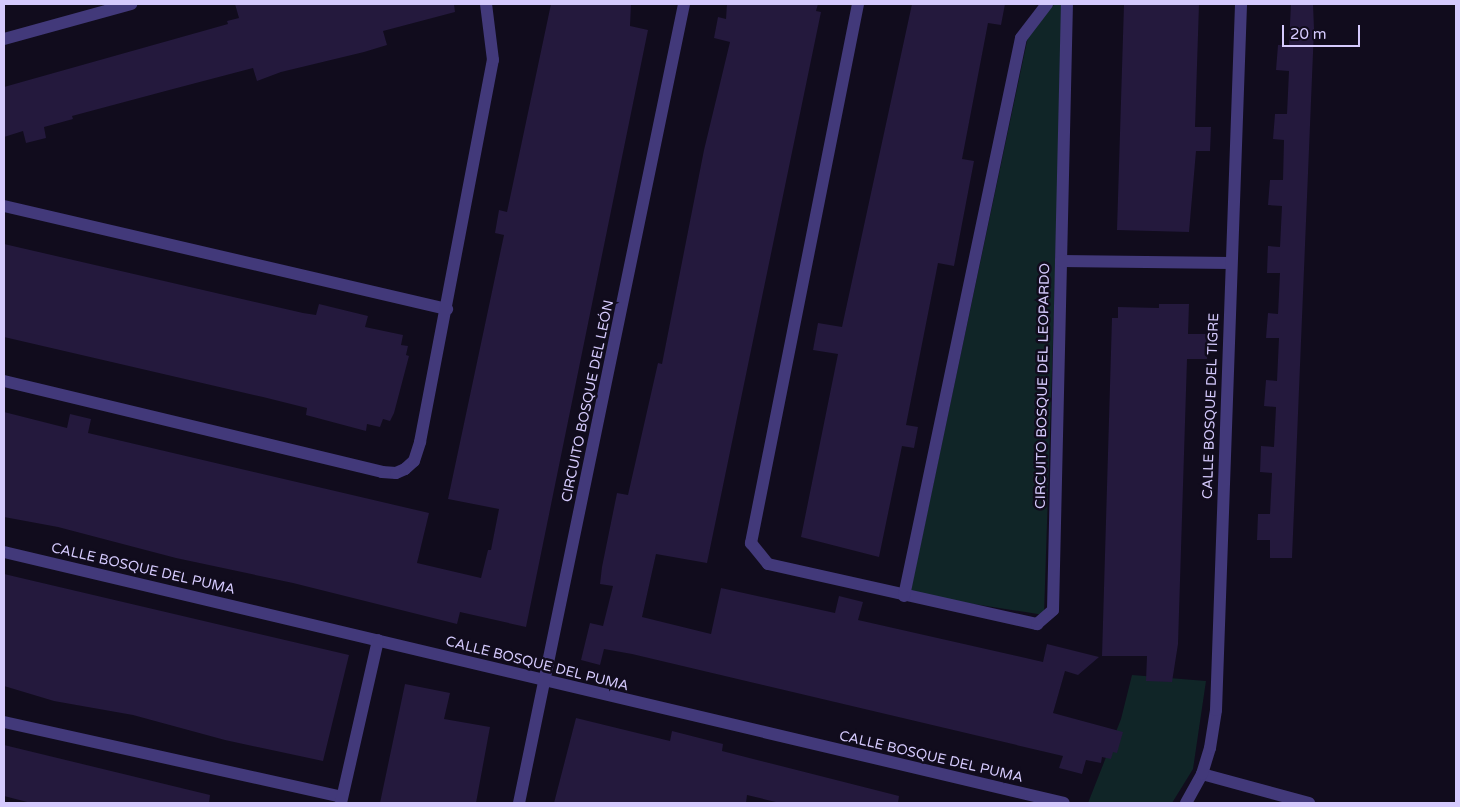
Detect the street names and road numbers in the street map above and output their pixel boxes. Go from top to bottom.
street label: CIRCUITO BOSQUE DEL LEOPARDO [1032,263,1054,509]
street label: CIRCUITO BOSQUE DEL LEÓN [558,298,618,504]
street label: CALLE BOSQUE DEL TIGRE [1199,313,1223,499]
street label: CALLE BOSQUE DEL PUMA [49,540,237,598]
street label: CALLE BOSQUE DEL PUMA [444,633,630,695]
street label: CALLE BOSQUE DEL PUMA [837,728,1025,786]

